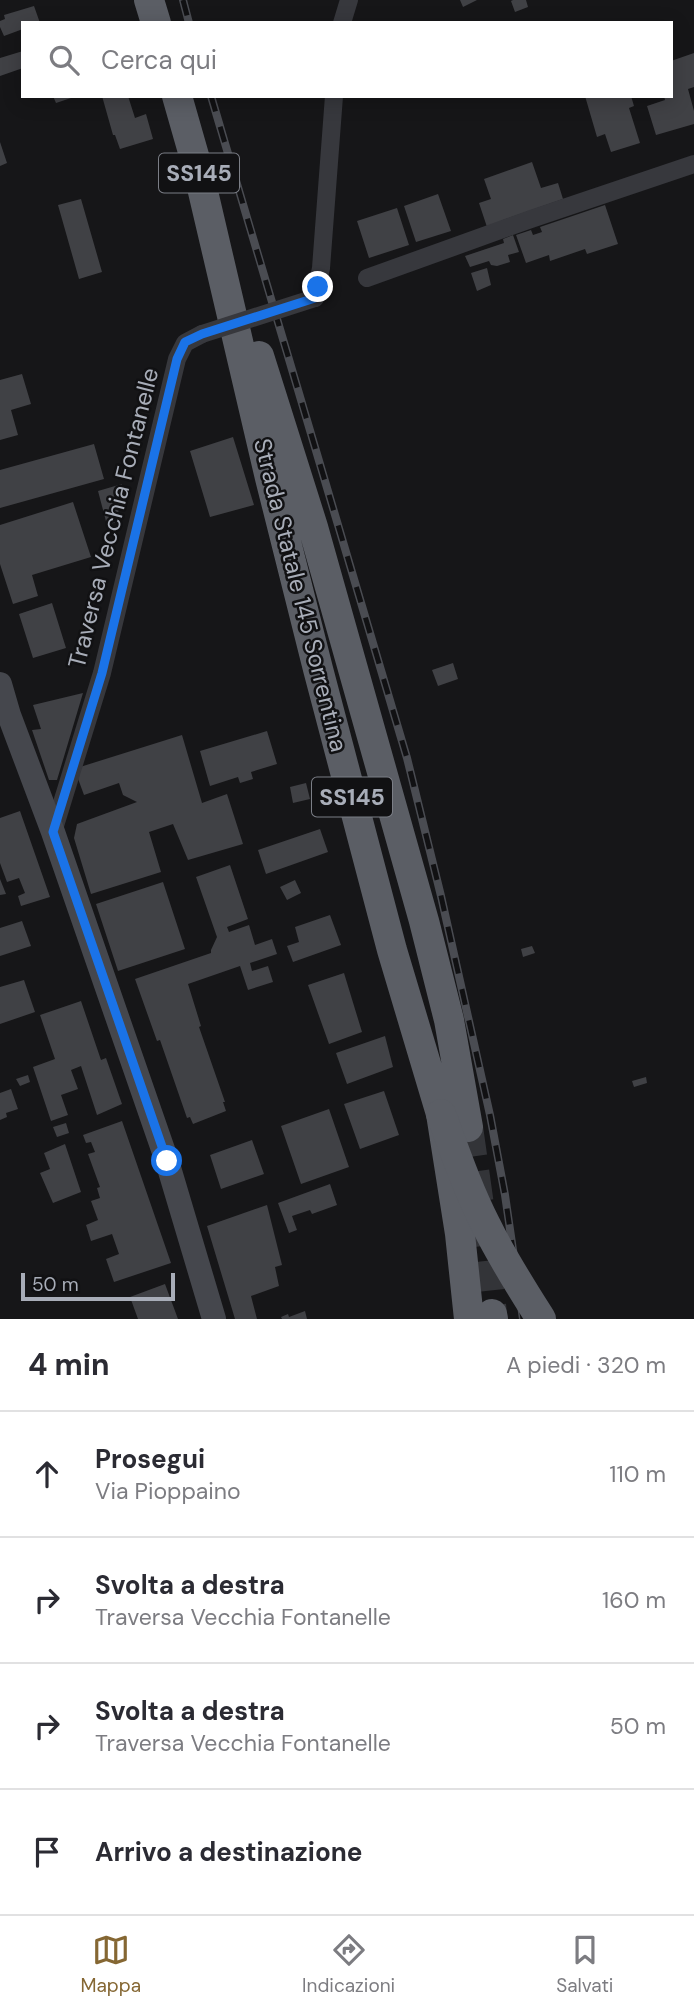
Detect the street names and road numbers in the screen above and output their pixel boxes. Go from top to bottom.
road number: SS145 [159,154,239,192]
street label: Traversa Vecchia Fontanelle [61,364,165,672]
street label: Strada Statale 145 Sorrentina [247,435,355,755]
road number: SS145 [312,778,392,817]

